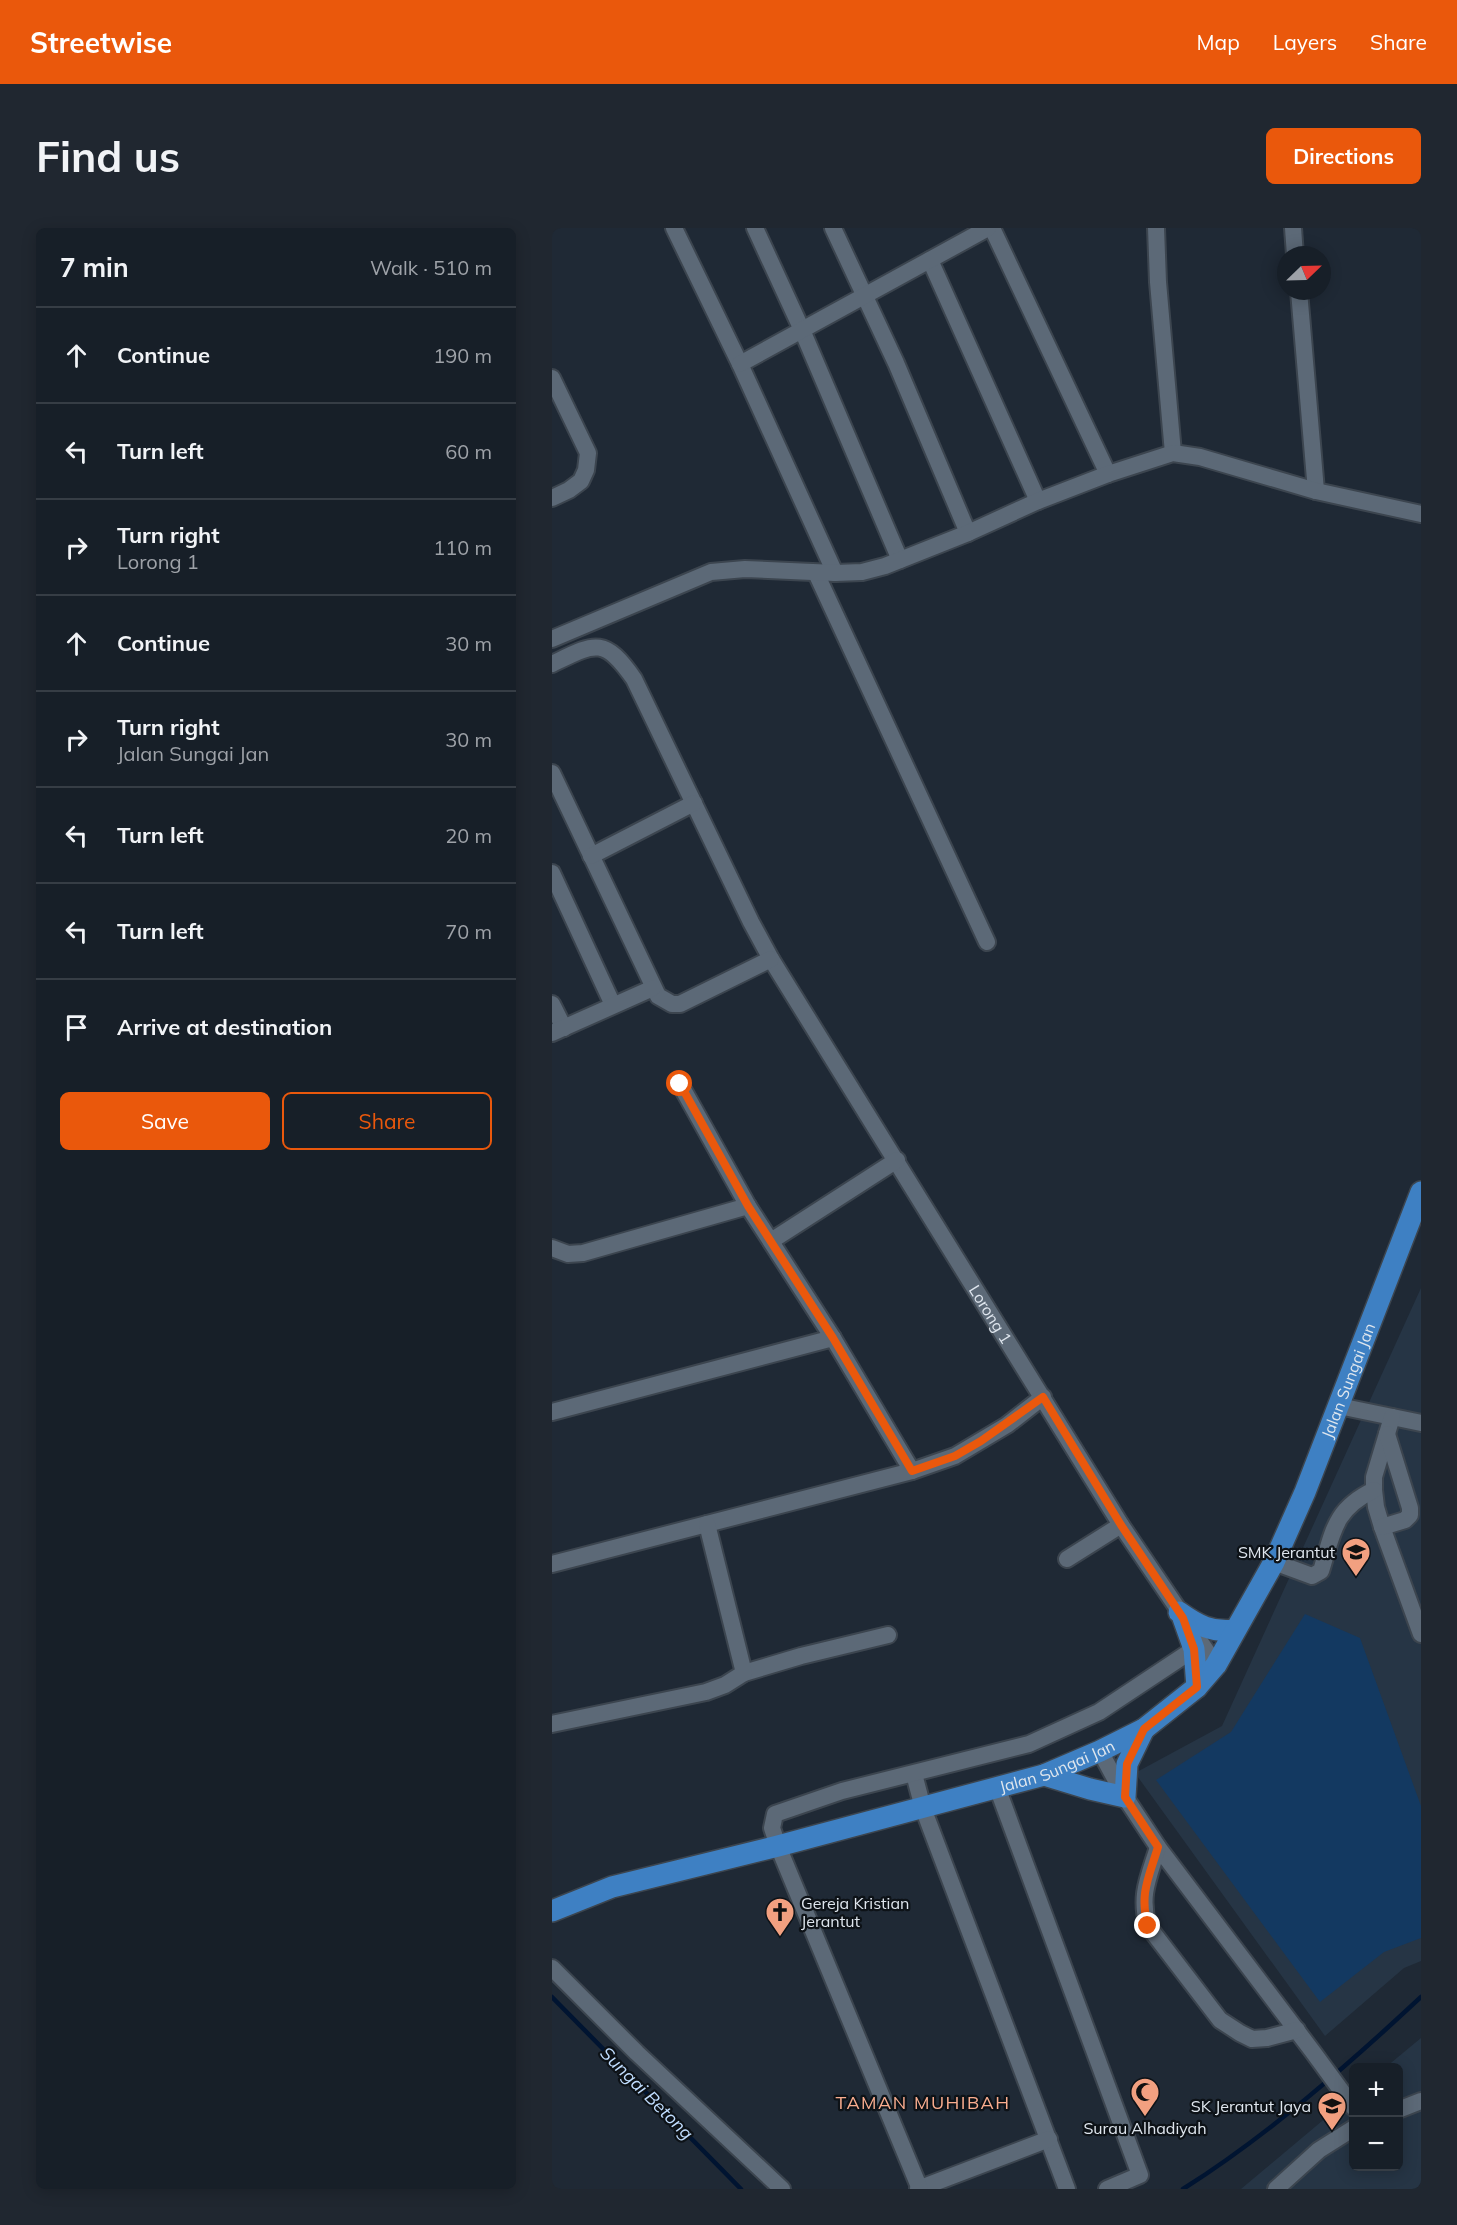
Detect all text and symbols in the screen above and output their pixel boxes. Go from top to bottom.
text: Streetwise [30,25,172,60]
text: Map [1197,29,1240,55]
text: Layers [1273,29,1337,55]
text: Share [1370,29,1427,55]
button: Directions [1266,128,1421,184]
text: Find us [36,130,180,183]
north arrow [1277,246,1331,300]
text: 7 min [60,251,129,284]
text: Walk · 510 m [370,255,492,280]
icon: ahead [60,339,93,372]
text: Continue [117,341,210,369]
text: 190 m [433,343,492,368]
icon: left [60,435,93,468]
text: Turn left [117,437,204,465]
text: 60 m [445,439,492,464]
text: Turn right [117,521,220,549]
icon: right [60,531,93,564]
text: 110 m [433,535,492,560]
text: Lorong 1 [117,549,199,574]
icon: ahead [60,627,93,660]
text: Continue [117,629,210,657]
text: 30 m [445,631,492,656]
text: Turn right [117,713,220,741]
icon: right [60,723,93,756]
text: 30 m [445,727,492,752]
text: Jalan Sungai Jan [117,741,269,766]
icon: left [60,819,93,852]
text: Turn left [117,821,204,849]
text: 20 m [445,823,492,848]
icon: left [60,915,93,948]
text: Turn left [117,917,204,945]
text: 70 m [445,919,492,944]
icon: arrive [60,1011,93,1044]
text: Arrive at destination [117,1013,332,1041]
route start [666,1070,692,1096]
button: Save [60,1092,270,1150]
button: Share [282,1092,492,1150]
street label: Lorong 1 [965,1281,1016,1347]
street label: Jalan Sungai Jan [1317,1320,1379,1441]
school or university icon: SMK Jerantut [1340,1536,1372,1578]
place label: SMK Jerantut [1238,1542,1335,1562]
street label: Jalan Sungai Jan [997,1735,1118,1797]
place label: Gereja Kristian Jerantut [801,1893,909,1931]
church icon: Gereja Kristian Jerantut [764,1896,796,1938]
route end [1134,1912,1160,1938]
water label: Sungai Betong [595,2041,699,2145]
map controls [1349,2063,1403,2171]
button: + [1349,2063,1403,2117]
mosque icon: Surau Alhadiyah [1129,2076,1161,2118]
school or university icon: SK Jerantut Jaya [1316,2090,1348,2132]
district label: TAMAN MUHIBAH [835,2091,1011,2114]
place label: SK Jerantut Jaya [1191,2096,1311,2116]
button: − [1349,2117,1403,2171]
place label: Surau Alhadiyah [1083,2118,1207,2138]

